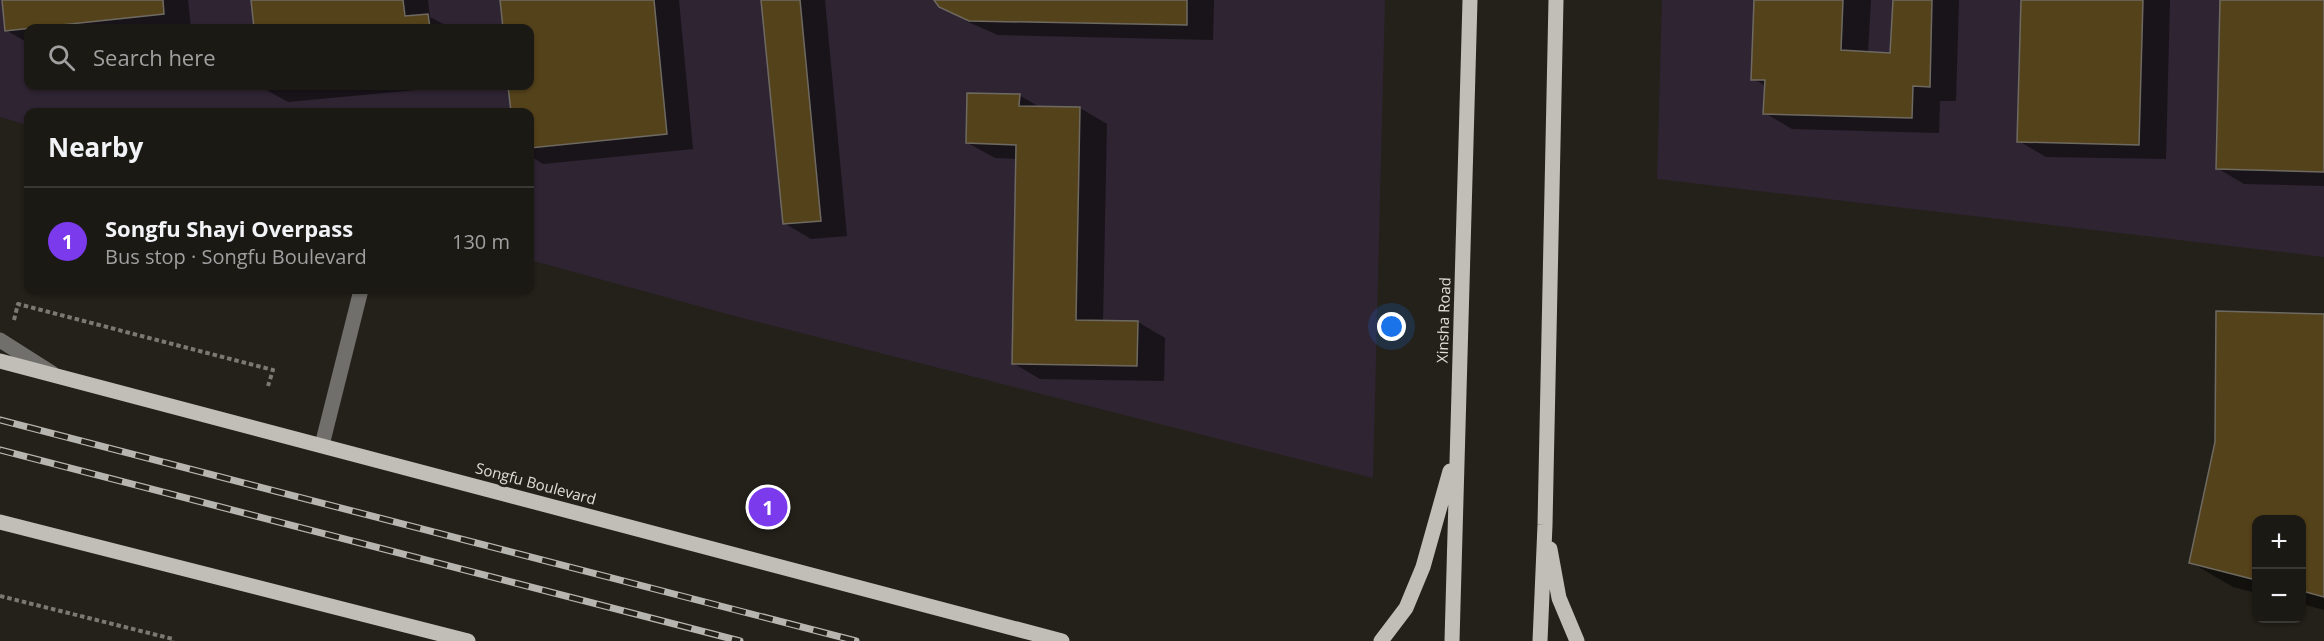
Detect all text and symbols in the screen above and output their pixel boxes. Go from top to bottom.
search box [24,24,534,90]
icon: search [45,41,78,74]
text: Search here [93,42,216,72]
text: Nearby [48,129,143,165]
text: Songfu Shayi Overpass [105,213,353,243]
text: 1 [62,228,73,255]
text: 130 m [452,228,510,255]
text: Bus stop · Songfu Boulevard [105,243,367,270]
street label: Xinsha Road [1432,277,1454,363]
your location [1377,312,1406,341]
street label: Songfu Boulevard [474,457,598,509]
pin: 1 [748,484,788,530]
map controls [2252,515,2306,623]
button: + [2252,515,2306,569]
button: − [2252,569,2306,623]

